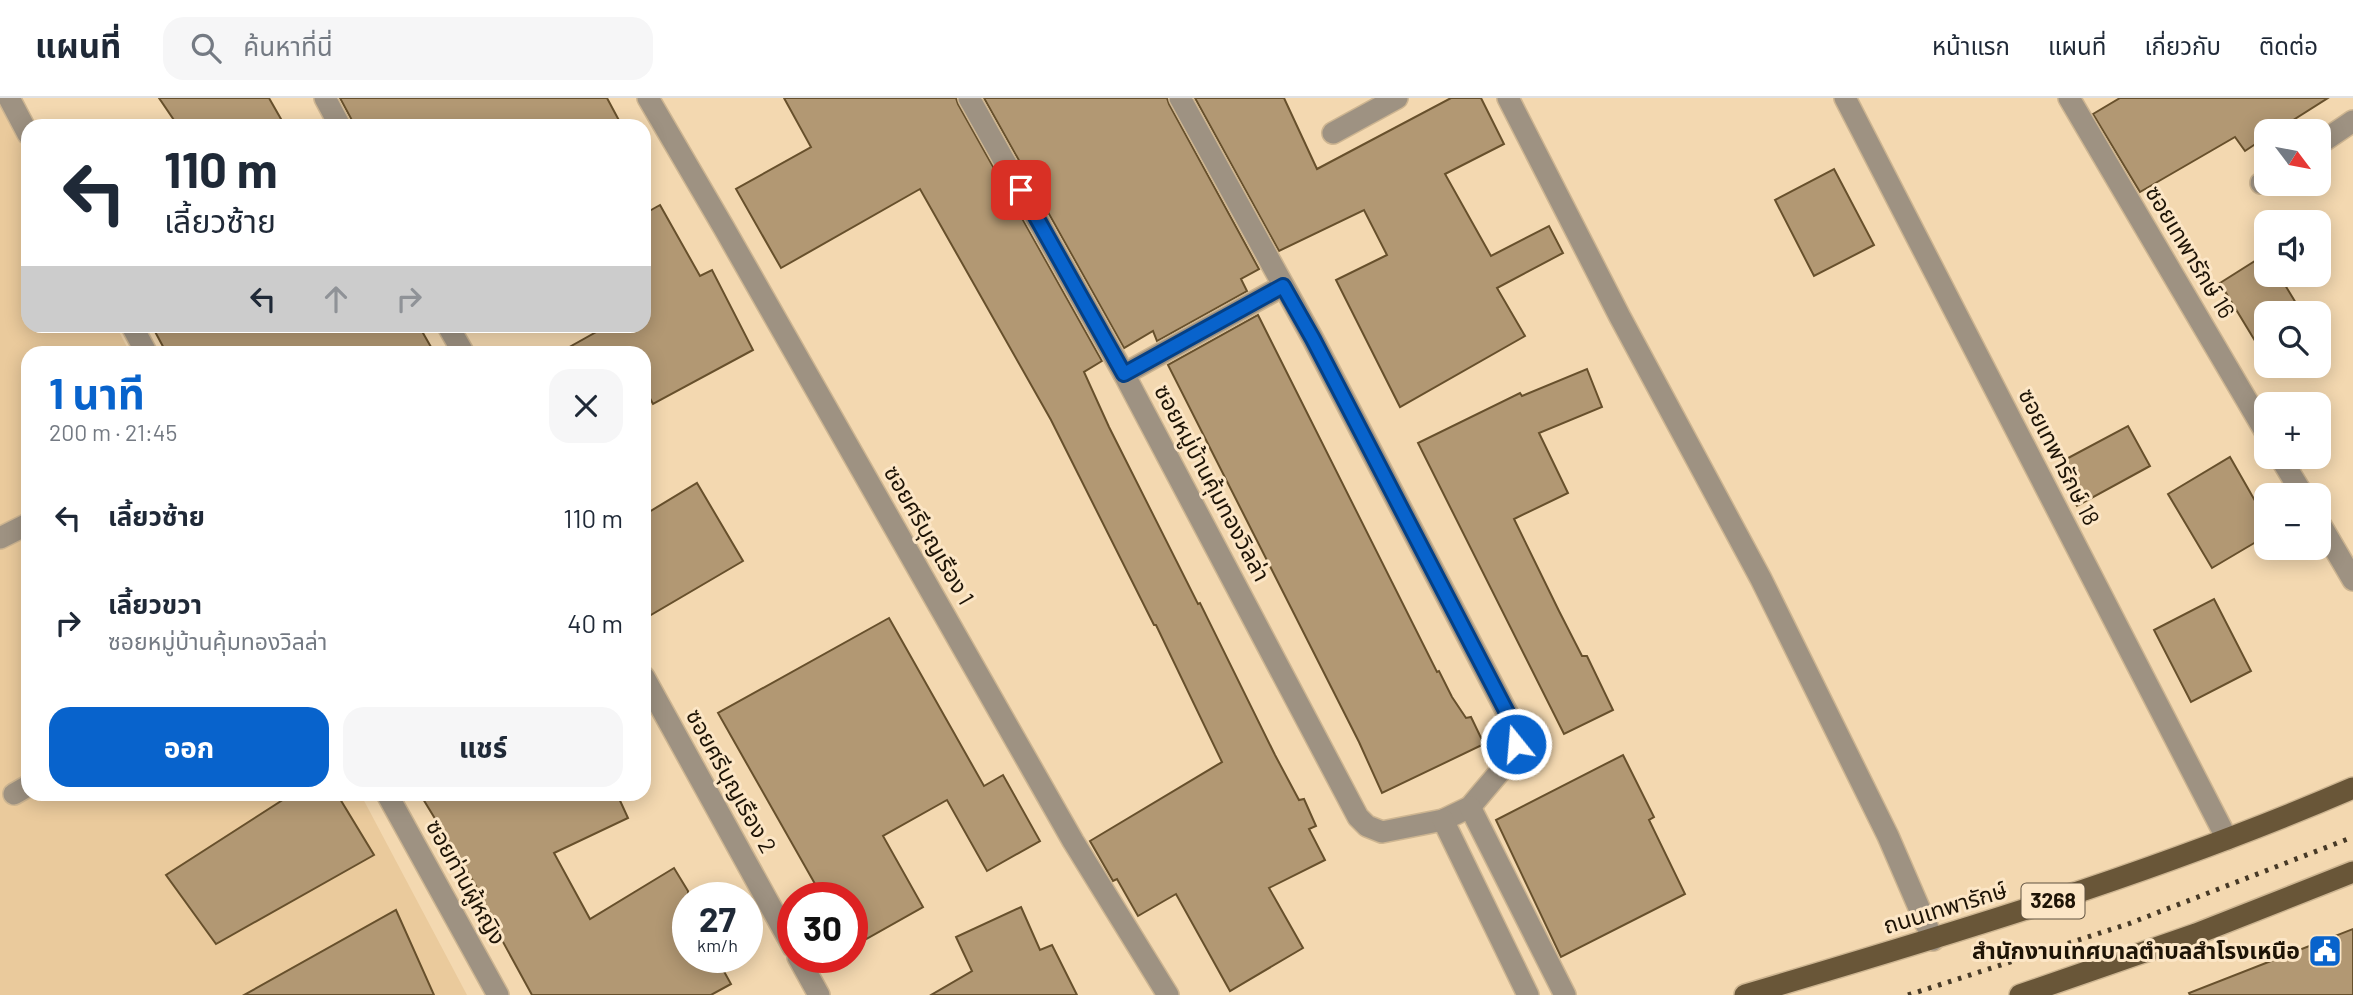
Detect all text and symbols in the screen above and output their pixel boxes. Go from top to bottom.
search box [163,17,653,80]
text: แผนที่ [35,25,121,65]
icon: search [187,29,225,67]
text: ค้นหาที่นี่ [243,30,333,61]
text: หน้าแรก [1932,31,2010,60]
text: แผนที่ [2048,31,2106,60]
text: เกี่ยวกับ [2144,31,2221,60]
text: ติดต่อ [2259,31,2318,60]
north arrow [2254,119,2331,196]
map controls [2254,119,2331,560]
text: 110 m [164,139,278,198]
icon: left [49,147,140,238]
pin [991,160,1051,220]
icon: arrive [1002,171,1040,209]
street label: ซอยเทพารักษ์ 16 [2140,180,2241,323]
text: เลี้ยวซ้าย [164,201,276,239]
button: sound [2254,210,2331,287]
icon: left [244,280,282,318]
icon: ahead [317,280,355,318]
icon: right [390,280,428,318]
button: search [2254,301,2331,378]
text: 1 นาที [49,367,145,417]
button: close [549,369,623,443]
street label: ซอยหมู่บ้านคุ้มทองวิลล่า [1147,379,1277,587]
street label: ซอยเทพารักษ์ 18 [2013,383,2106,530]
button: + [2254,392,2331,469]
text: 200 m · 21:45 [49,418,177,446]
street label: ซอยศรีบุญเรือง 1 [878,460,981,610]
button: − [2254,483,2331,560]
icon: left [49,499,87,537]
text: เลี้ยวซ้าย [108,500,205,531]
text: 110 m [563,502,623,533]
text: เลี้ยวขวา [108,588,202,619]
icon: right [49,604,87,642]
text: 40 m [567,607,623,638]
text: ซอยหมู่บ้านคุ้มทองวิลล่า [108,627,327,655]
street label: ซอยศรีบุญเรือง 2 [680,704,783,858]
button: ออก [49,707,329,787]
button: แชร์ [343,707,623,787]
position arrow [1479,707,1553,781]
street label: ซอยท่านผู้หญิง [419,814,513,950]
street label: ถนนเทพารักษ์ [1879,875,2010,939]
speed limit sign: 30 [777,882,868,973]
road number: 3268 [2022,884,2084,918]
text: 27 [699,897,736,939]
public building icon: สำนักงานเทศบาลตำบลสำโรงเหนือ [2306,932,2344,970]
text: km/h [697,934,738,956]
place label: สำนักงานเทศบาลตำบลสำโรงเหนือ [1972,936,2300,964]

